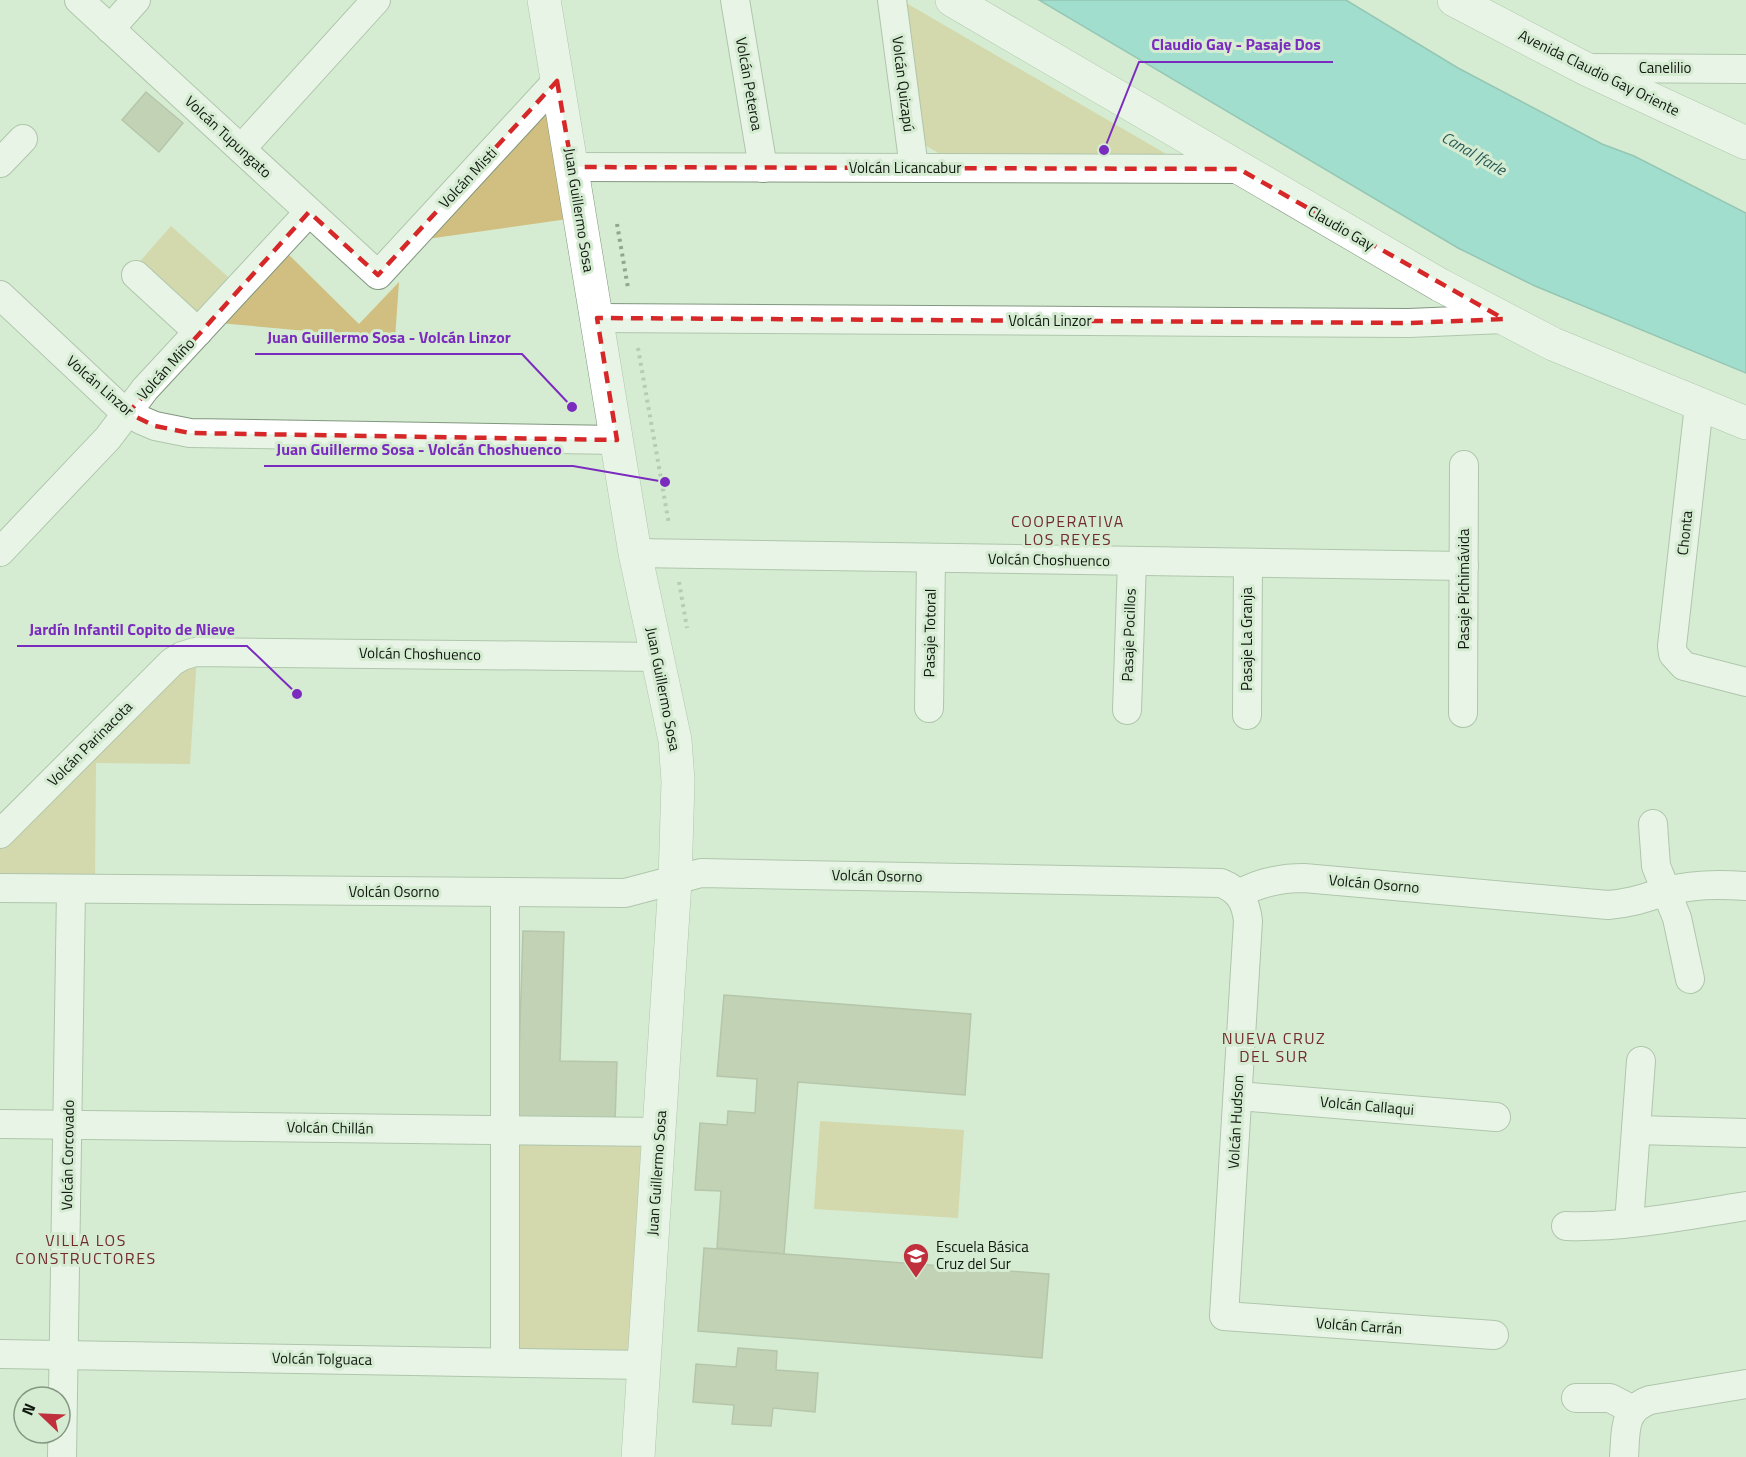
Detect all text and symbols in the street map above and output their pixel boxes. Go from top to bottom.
street label: Avenida Claudio Gay Oriente [1515,23,1684,122]
callout: Claudio Gay - Pasaje Dos [1139,28,1333,62]
text: Claudio Gay - Pasaje Dos [1151,32,1321,56]
street label: Volcán Peteroa [730,35,769,133]
street label: Volcán Quizapú [886,35,921,133]
street label: Canelilio [1639,56,1691,79]
street label: Volcán Tupungato [180,90,277,183]
water label: Canal Ifarle [1437,125,1512,182]
street label: Volcán Misti [433,142,502,213]
street label: Juan Guillermo Sosa [558,146,601,274]
street label: Volcán Licancabur [849,156,961,179]
street label: Claudio Gay [1304,199,1379,256]
street label: Volcán Linzor [1008,309,1092,332]
callout: Juan Guillermo Sosa - Volcán Linzor [255,320,522,354]
text: Juan Guillermo Sosa - Volcán Linzor [267,325,511,349]
street label: Volcán Miño [131,332,200,405]
street label: Volcán Linzor [61,350,139,422]
callout: Juan Guillermo Sosa - Volcán Choshuenco [264,432,573,466]
text: Juan Guillermo Sosa - Volcán Choshuenco [276,437,562,461]
district label: COOPERATIVA LOS REYES [1011,509,1125,551]
street label: Chonta [1671,509,1698,556]
street label: Pasaje Pichimávida [1452,528,1475,649]
street label: Volcán Choshuenco [988,547,1110,572]
street label: Pasaje La Granja [1235,587,1258,691]
street label: Pasaje Totoral [917,588,942,678]
street label: Pasaje Pocillos [1115,588,1142,682]
callout: Jardín Infantil Copito de Nieve [17,612,247,646]
text: Jardín Infantil Copito de Nieve [29,617,235,641]
street label: Juan Guillermo Sosa [640,625,687,753]
street label: Volcán Choshuenco [359,641,481,666]
street label: Volcán Parinacota [42,695,138,792]
street label: Volcán Osorno [831,863,923,888]
street label: Volcán Osorno [1328,868,1420,899]
street label: Volcán Osorno [348,880,440,903]
district label: NUEVA CRUZ DEL SUR [1222,1026,1326,1068]
street label: Volcán Hudson [1222,1074,1249,1170]
street label: Volcán Callaqui [1319,1090,1415,1121]
street label: Volcán Corcovado [55,1099,80,1211]
street label: Juan Guillermo Sosa [641,1109,672,1236]
street label: Volcán Chillán [286,1115,374,1140]
district label: VILLA LOS CONSTRUCTORES [15,1228,157,1270]
place label: Escuela Básica Cruz del Sur [936,1235,1029,1275]
school or university icon: Escuela Básica Cruz del Sur [901,1241,931,1279]
street label: Volcán Carrán [1315,1311,1403,1340]
street label: Volcán Tolguaca [272,1346,373,1371]
north arrow [12,1385,72,1445]
text: N [15,1399,41,1419]

